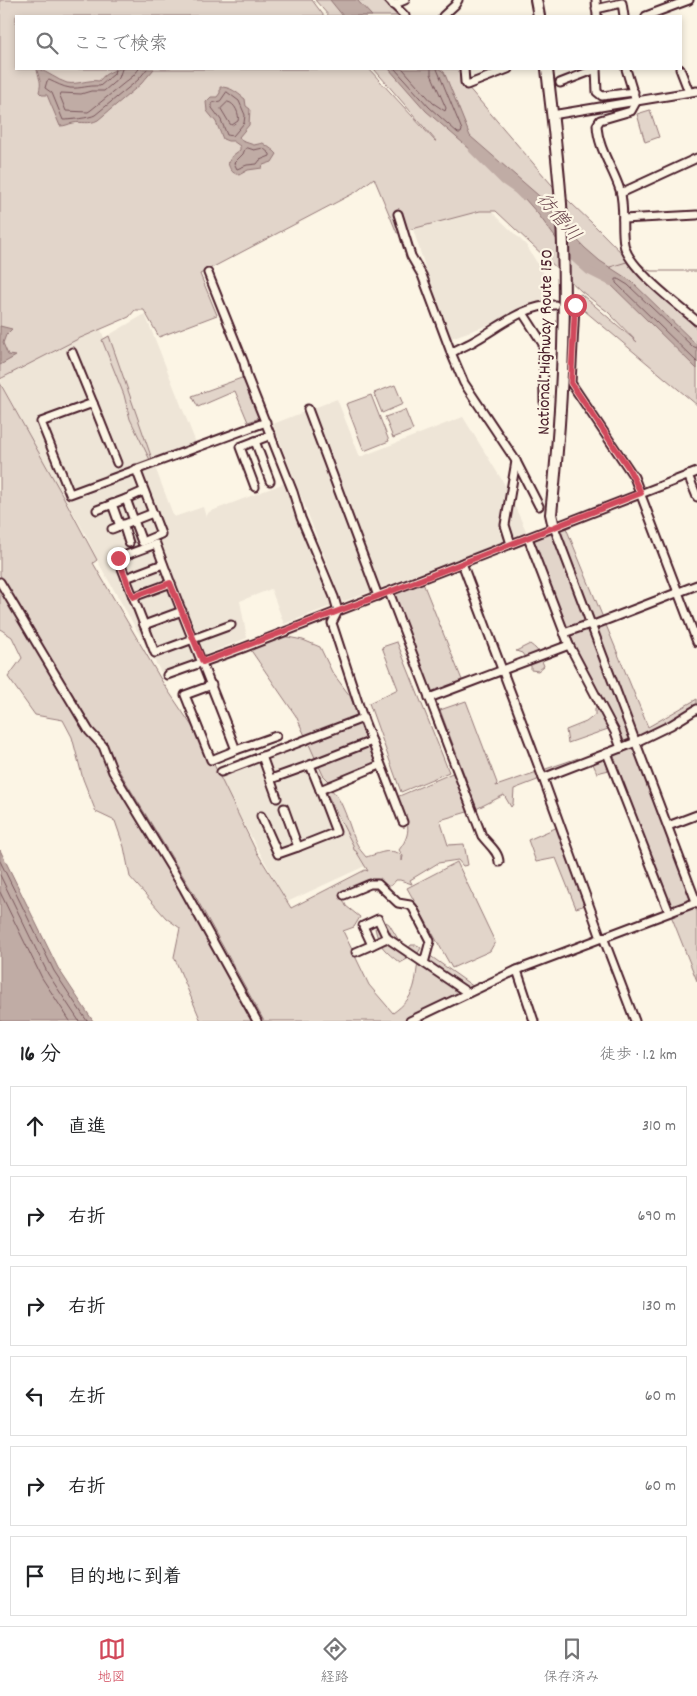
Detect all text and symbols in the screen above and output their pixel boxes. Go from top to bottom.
search box [15,15,682,70]
icon: search [33,29,61,57]
text: ここで検索 [73,32,168,59]
water label: 彷僧川 [529,188,586,249]
street label: National Highway Route 150 [532,249,561,435]
route start [564,294,587,317]
route end [107,547,130,570]
text: 16 分 [20,1041,61,1071]
text: 徒歩 · 1.2 km [600,1044,677,1067]
icon: ahead [21,1112,49,1140]
text: 直進 [68,1115,106,1142]
text: 310 m [642,1115,676,1138]
icon: right [21,1202,49,1230]
text: 右折 [68,1205,106,1232]
text: 690 m [637,1205,676,1228]
icon: right [21,1292,49,1320]
text: 右折 [68,1295,106,1322]
text: 130 m [642,1295,676,1318]
icon: left [21,1382,49,1410]
text: 左折 [68,1385,106,1412]
text: 60 m [645,1385,676,1408]
icon: right [21,1472,49,1500]
text: 右折 [68,1475,106,1502]
text: 60 m [645,1475,676,1498]
icon: arrive [21,1562,49,1590]
text: 目的地に到着 [68,1565,182,1592]
tab: 地図 [98,1635,126,1688]
tab: 経路 [321,1635,349,1688]
tab: 保存済み [544,1635,600,1688]

